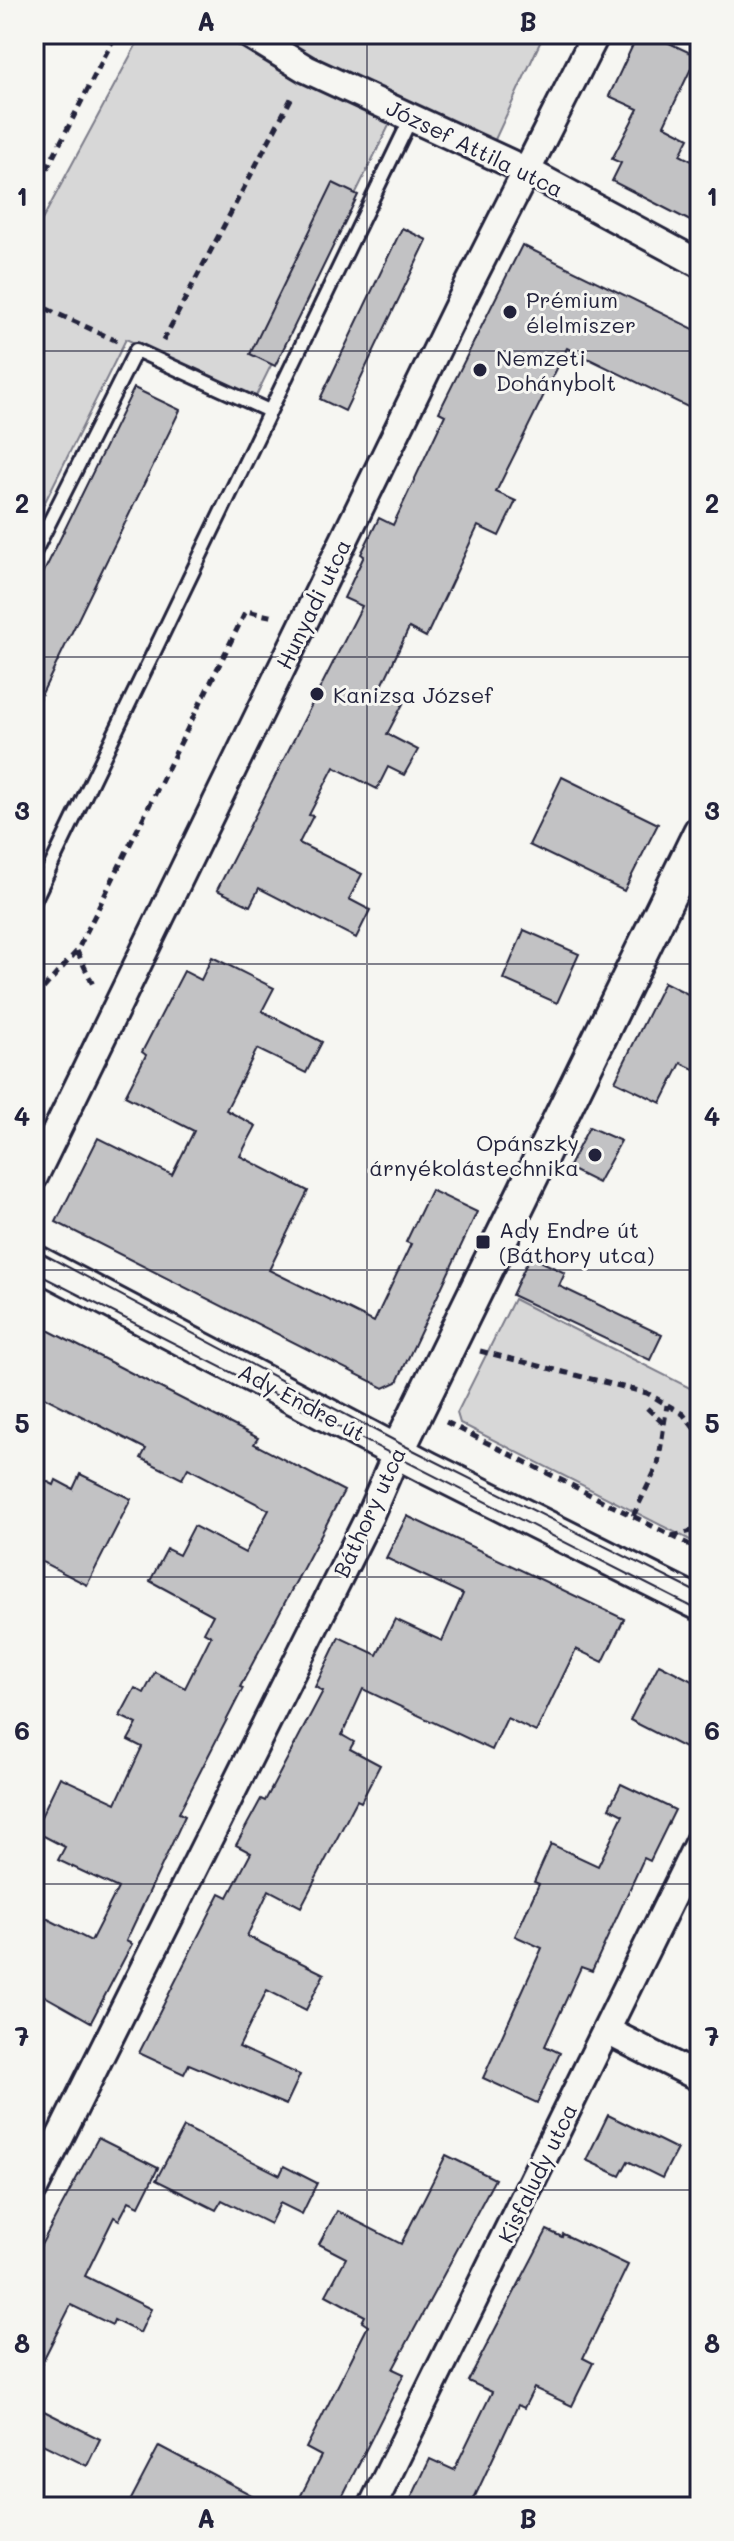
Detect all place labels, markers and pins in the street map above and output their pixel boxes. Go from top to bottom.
place label: Prémium élelmiszer [526,285,636,339]
marker: Prémium élelmiszer [501,303,519,321]
place label: Nemzeti Dohánybolt [496,343,616,397]
marker: Nemzeti Dohánybolt [471,361,489,379]
place label: Kanizsa József [333,680,493,709]
marker: Kanizsa József [308,685,326,703]
place label: Opánszky árnyékolástechnika [369,1128,579,1182]
marker: Opánszky árnyékolástechnika [586,1146,604,1164]
place label: Ady Endre út (Báthory utca) [499,1215,654,1269]
marker: Ady Endre út (Báthory utca) [474,1233,492,1251]

